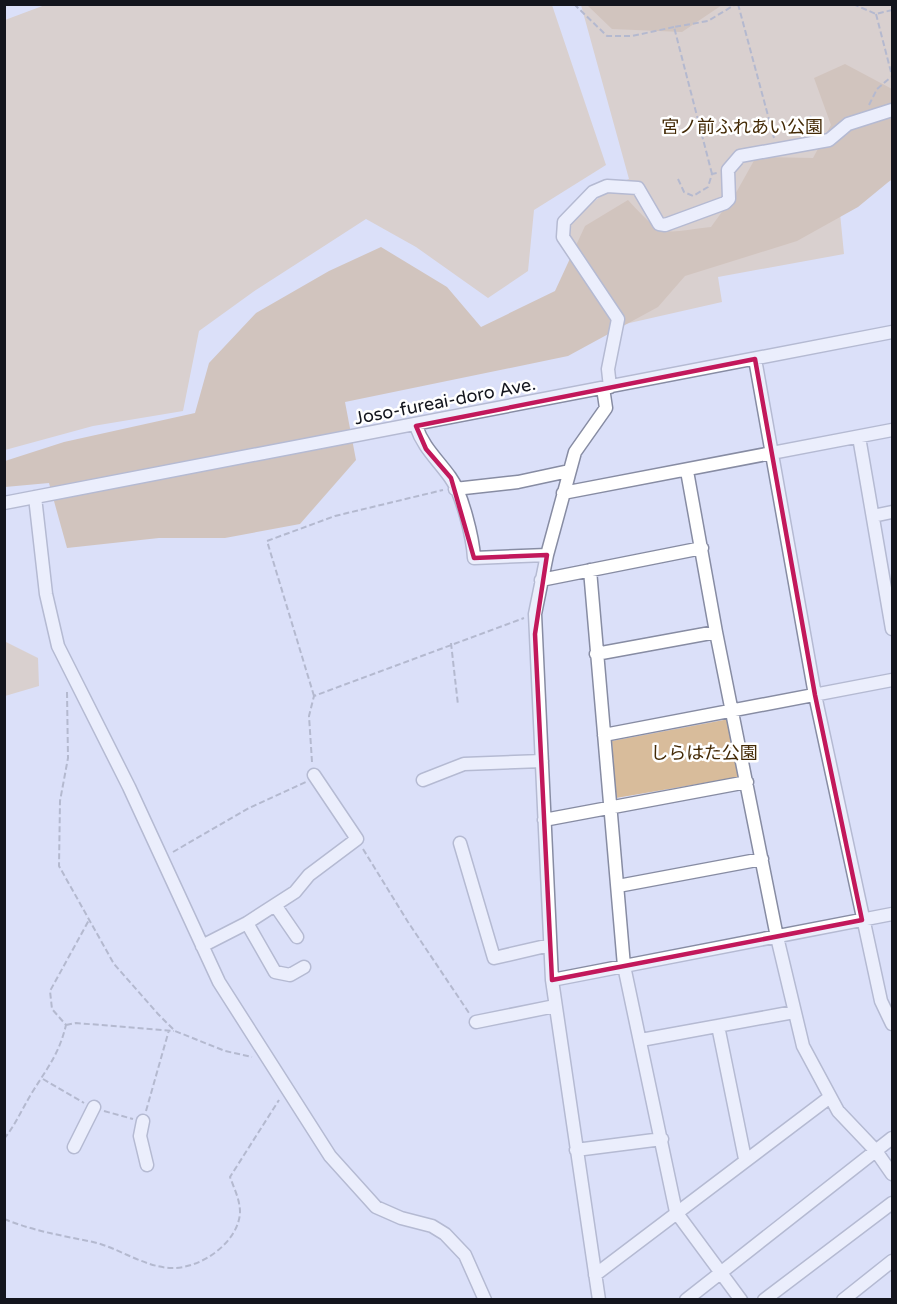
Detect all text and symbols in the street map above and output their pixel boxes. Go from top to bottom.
park label: 宮ノ前ふれあい公園 [661,116,823,138]
street label: Joso-fureai-doro Ave. [352,373,538,429]
park label: しらはた公園 [650,742,758,764]

